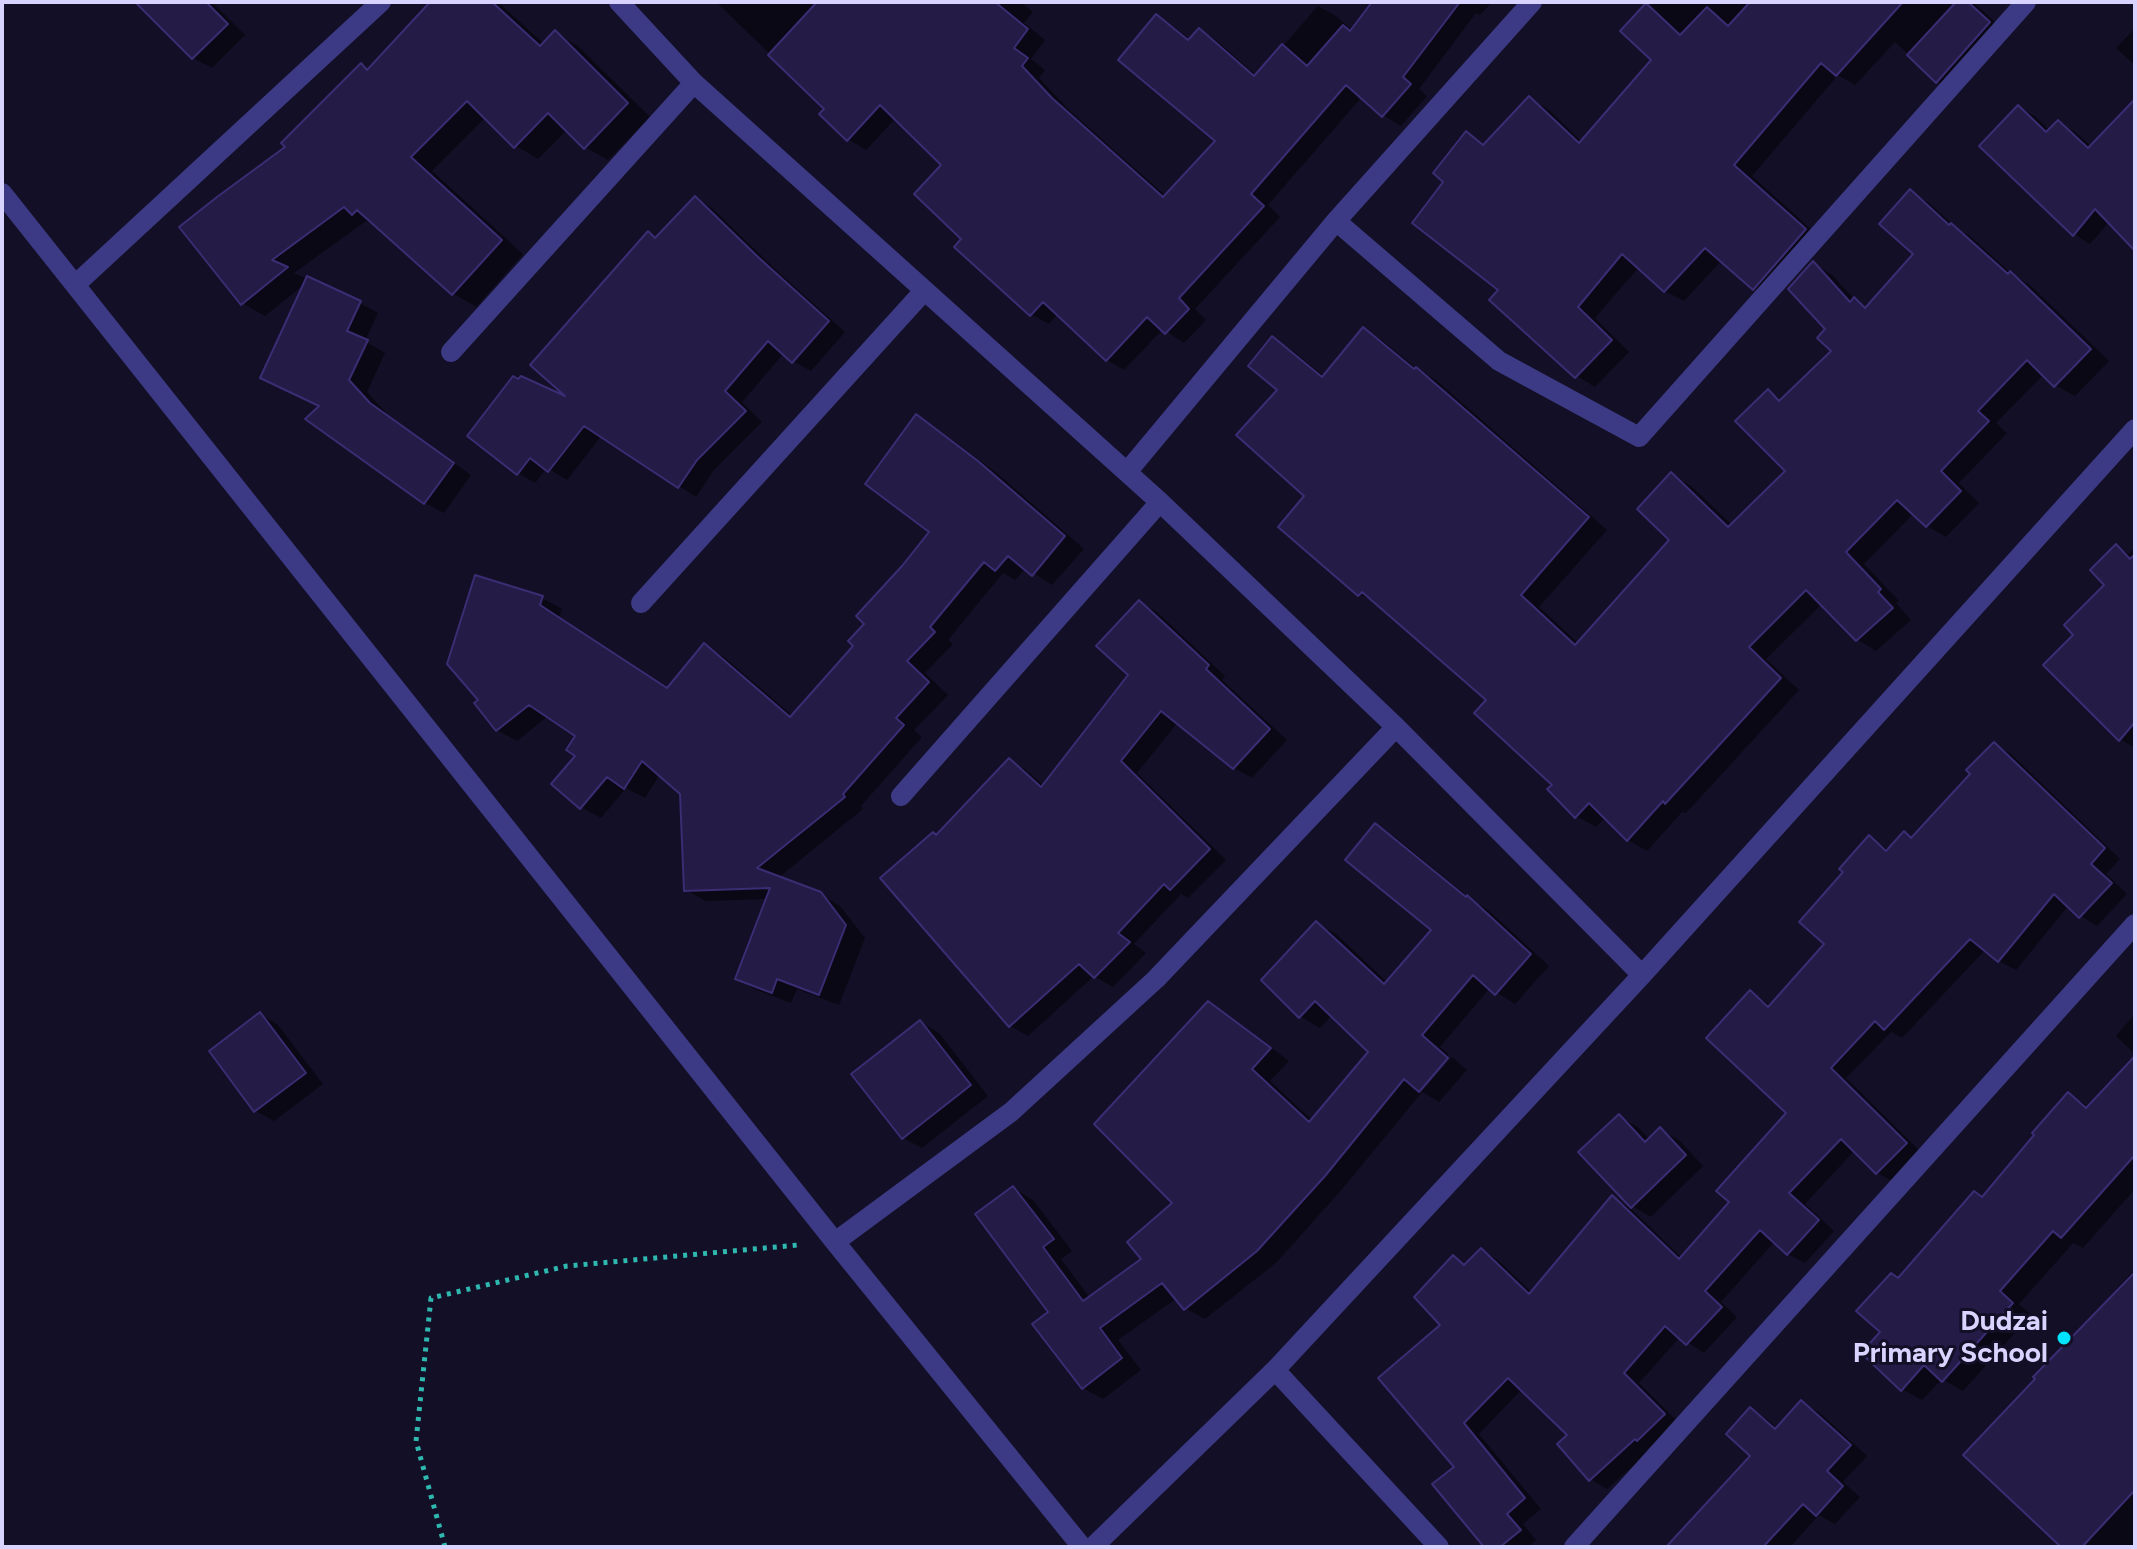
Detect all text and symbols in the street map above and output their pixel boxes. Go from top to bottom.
place label: Dudzai Primary School [1853,1305,2048,1371]
marker: Dudzai Primary School [2055,1329,2073,1347]

